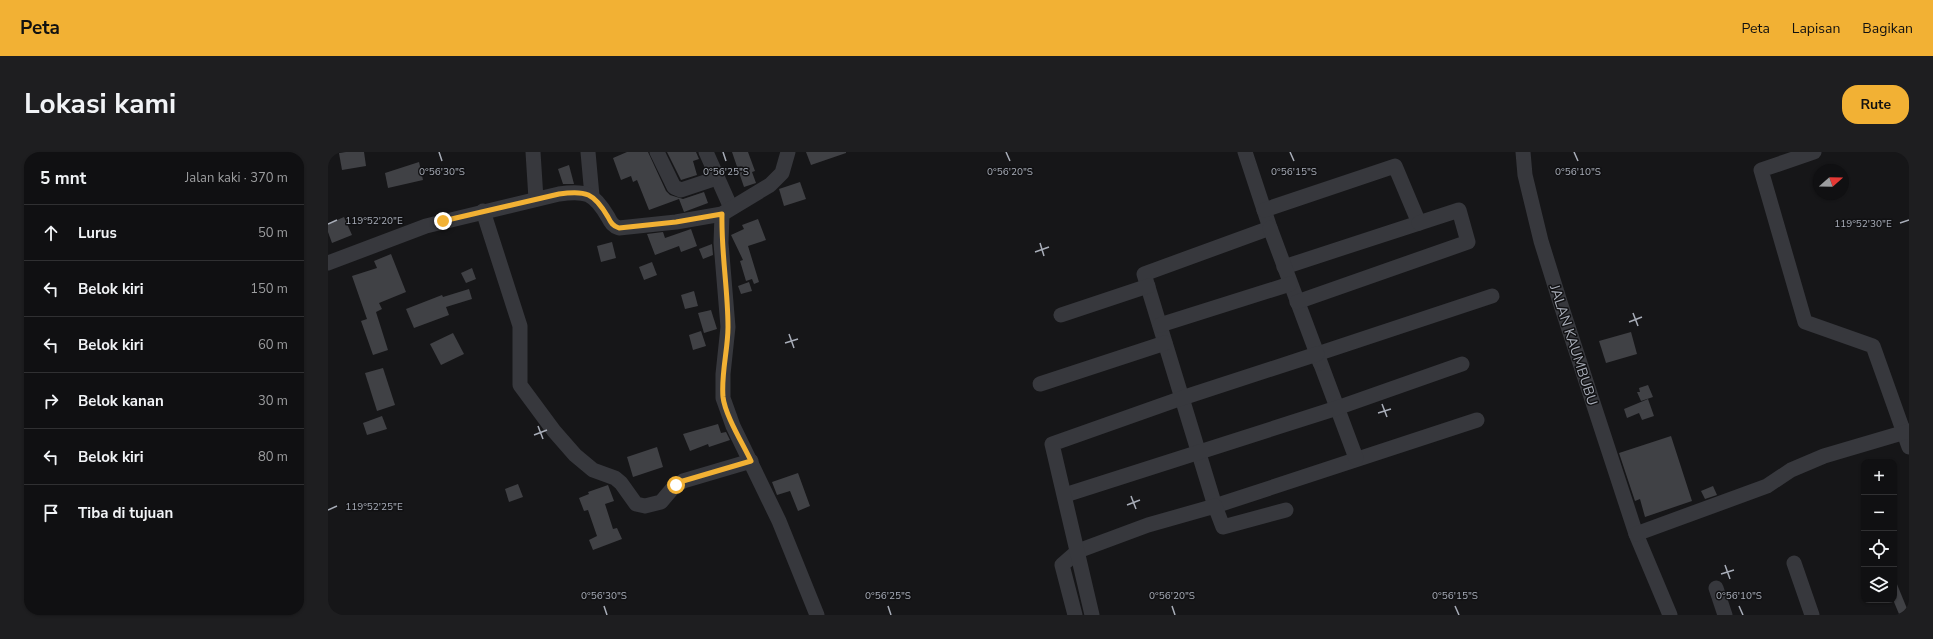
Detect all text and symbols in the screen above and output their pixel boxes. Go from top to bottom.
text: Peta [20,15,60,41]
text: Peta [1742,19,1770,38]
text: Lapisan [1792,19,1840,38]
text: Bagikan [1862,19,1913,38]
text: Lokasi kami [24,85,176,123]
button: Rute [1842,85,1909,124]
north arrow [1813,164,1849,200]
text: 0°56'30"S [419,165,465,179]
text: 0°56'25"S [703,165,749,179]
text: 0°56'20"S [987,165,1033,179]
text: 0°56'15"S [1271,165,1317,179]
text: 0°56'10"S [1555,165,1601,179]
text: 5 mnt [40,167,86,190]
text: Jalan kaki · 370 m [185,169,288,187]
route end [434,212,452,230]
text: 119°52'20"E [345,214,403,228]
text: 119°52'30"E [1834,217,1892,231]
icon: ahead [40,222,62,244]
text: Lurus [78,223,117,243]
text: 50 m [258,224,288,242]
icon: left [40,278,62,300]
text: Belok kiri [78,279,143,299]
text: 150 m [250,280,288,298]
street label: JALAN KAUMBUBU [1545,281,1602,408]
icon: left [40,334,62,356]
text: Belok kiri [78,335,143,355]
text: 60 m [258,336,288,354]
icon: right [40,390,62,412]
text: Belok kanan [78,391,164,411]
text: 30 m [258,392,288,410]
icon: left [40,446,62,468]
text: Belok kiri [78,447,143,467]
text: 80 m [258,448,288,466]
map controls [1861,459,1897,603]
button: + [1861,459,1897,495]
route start [667,476,685,494]
button: − [1861,495,1897,531]
text: 119°52'25"E [345,500,403,514]
icon: arrive [40,502,62,524]
text: Tiba di tujuan [78,503,173,523]
button: locate [1861,531,1897,567]
button: layers [1861,567,1897,603]
text: 0°56'30"S [581,589,627,603]
text: 0°56'25"S [865,589,911,603]
text: 0°56'20"S [1149,589,1195,603]
text: 0°56'15"S [1432,589,1478,603]
text: 0°56'10"S [1716,589,1762,603]

